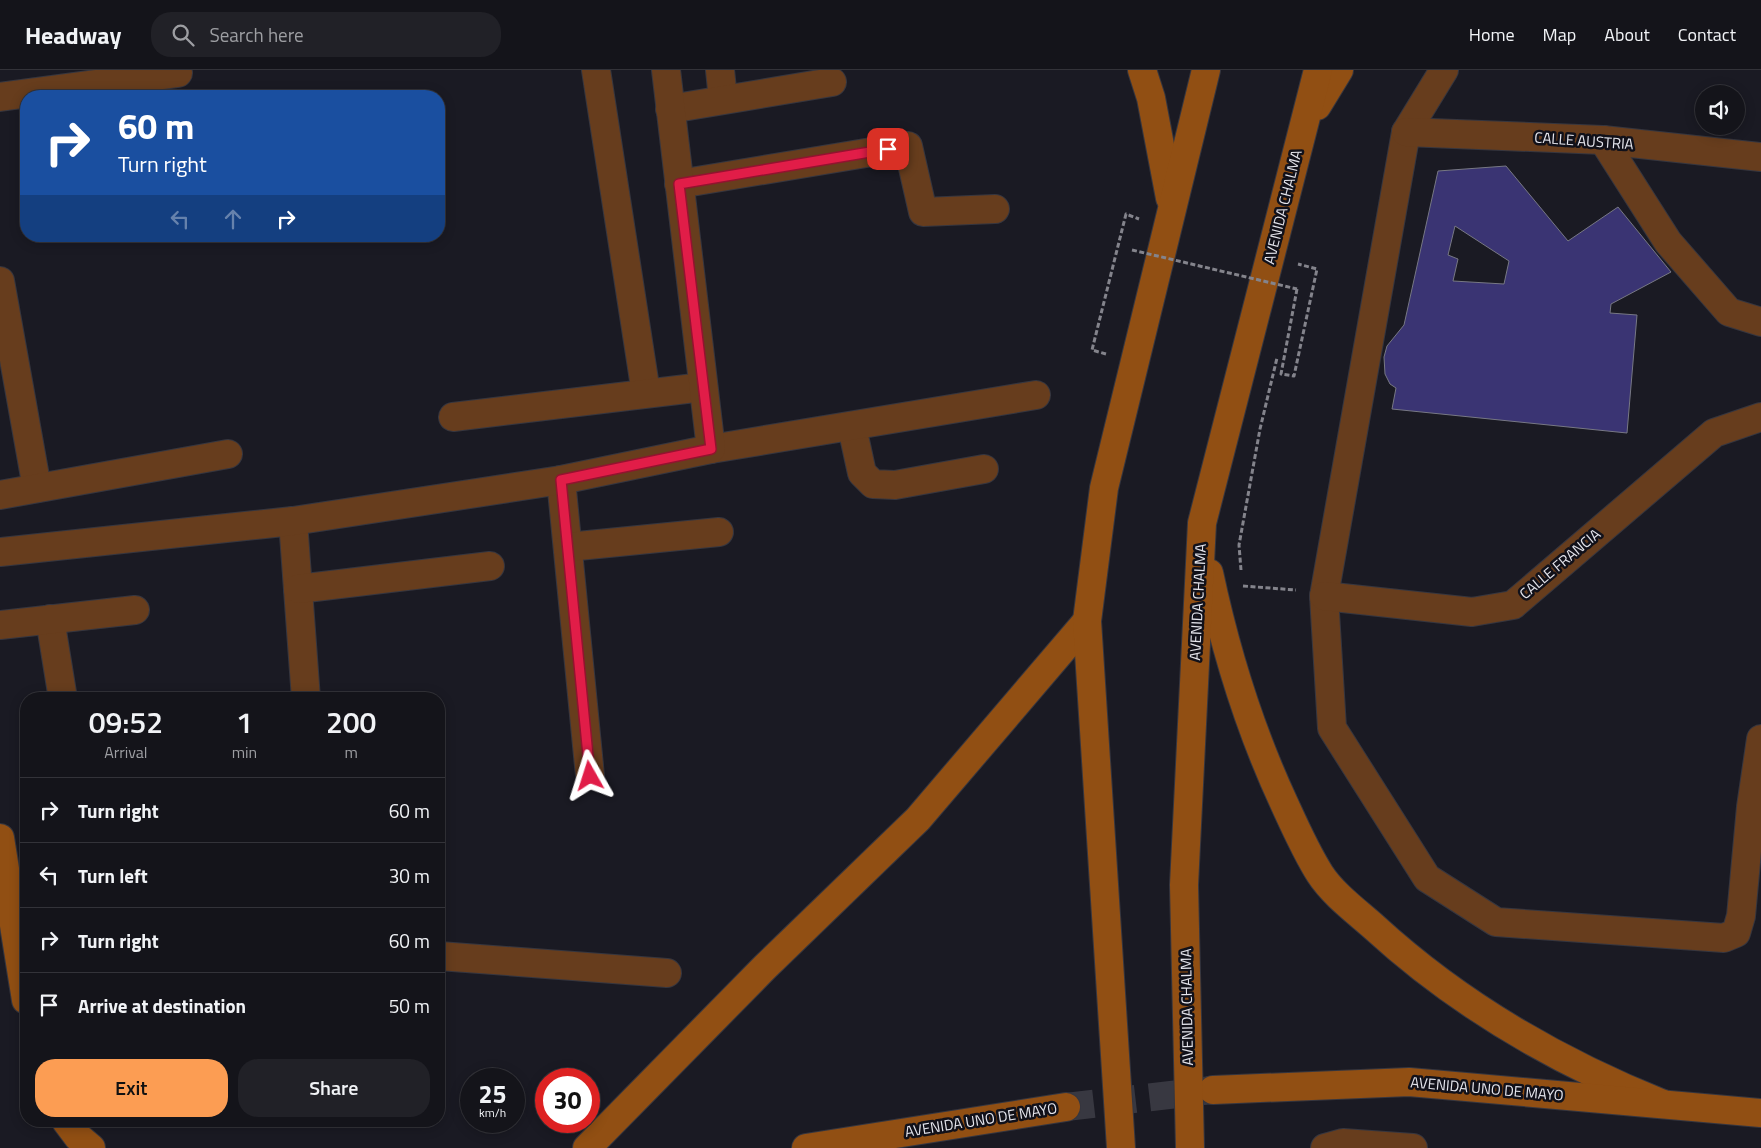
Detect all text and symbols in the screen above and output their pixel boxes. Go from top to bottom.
search box [151,12,501,57]
text: Headway [25,17,121,53]
text: Search here [209,20,304,49]
icon: search [169,21,197,49]
text: Home [1469,21,1515,48]
text: Map [1543,21,1576,48]
text: About [1604,21,1650,48]
text: Contact [1678,21,1736,48]
map controls [1695,85,1745,135]
button: sound [1695,85,1745,135]
text: 60 m [118,99,194,153]
icon: right [35,110,100,175]
street label: CALLE AUSTRIA [1534,126,1634,155]
pin [867,128,909,170]
icon: arrive [874,135,902,163]
text: Turn right [118,147,207,181]
street label: AVENIDA CHALMA [1257,147,1308,266]
icon: left [166,205,194,233]
icon: ahead [219,205,247,233]
icon: right [272,205,300,233]
street label: CALLE FRANCIA [1514,523,1605,605]
street label: AVENIDA CHALMA [1183,543,1212,661]
text: 09:52 [89,699,163,745]
text: 1 [236,699,253,745]
text: 200 [326,699,376,745]
text: Arrival [104,740,148,764]
text: min [232,740,257,764]
text: m [344,740,358,764]
position arrow [563,749,615,801]
icon: right [35,796,63,824]
text: Turn right [78,796,159,825]
text: 60 m [389,796,430,825]
icon: left [35,861,63,889]
text: Turn left [78,861,148,890]
text: 30 m [389,861,430,890]
icon: right [35,926,63,954]
text: Turn right [78,926,159,955]
text: 60 m [389,926,430,955]
street label: AVENIDA CHALMA [1174,948,1199,1066]
icon: arrive [35,991,63,1019]
text: Arrive at destination [78,991,246,1020]
text: 50 m [389,991,430,1020]
button: Exit [35,1059,228,1117]
button: Share [238,1059,430,1117]
speed limit sign: 30 [535,1068,600,1133]
street label: AVENIDA UNO DE MAYO [1409,1070,1565,1107]
text: 25 [478,1075,507,1113]
street label: AVENIDA UNO DE MAYO [903,1096,1059,1143]
text: km/h [479,1103,506,1122]

